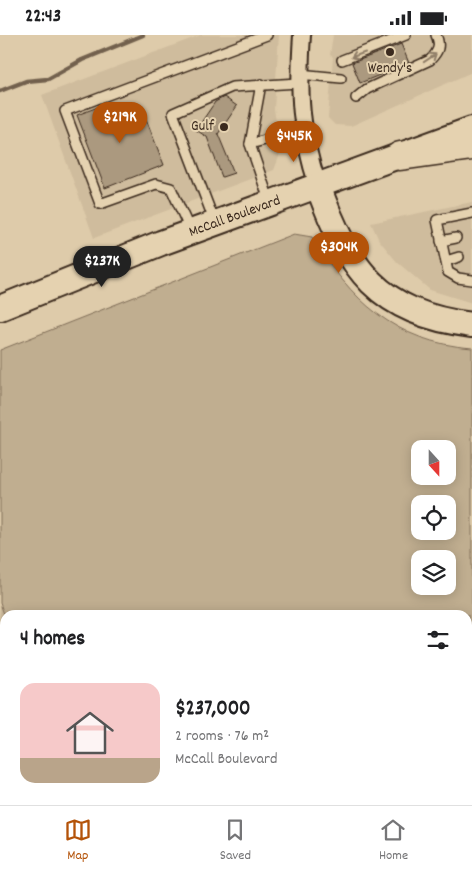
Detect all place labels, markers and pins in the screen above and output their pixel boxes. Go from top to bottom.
marker: Wendy's [384,46,396,58]
place label: Wendy's [368,58,412,80]
pin: $219K [85,101,155,144]
place label: Gulf [191,116,215,138]
marker: Gulf [218,121,230,133]
pin: $445K [259,121,329,163]
pin: $304K [304,231,374,274]
pin: $237K [67,245,137,288]

